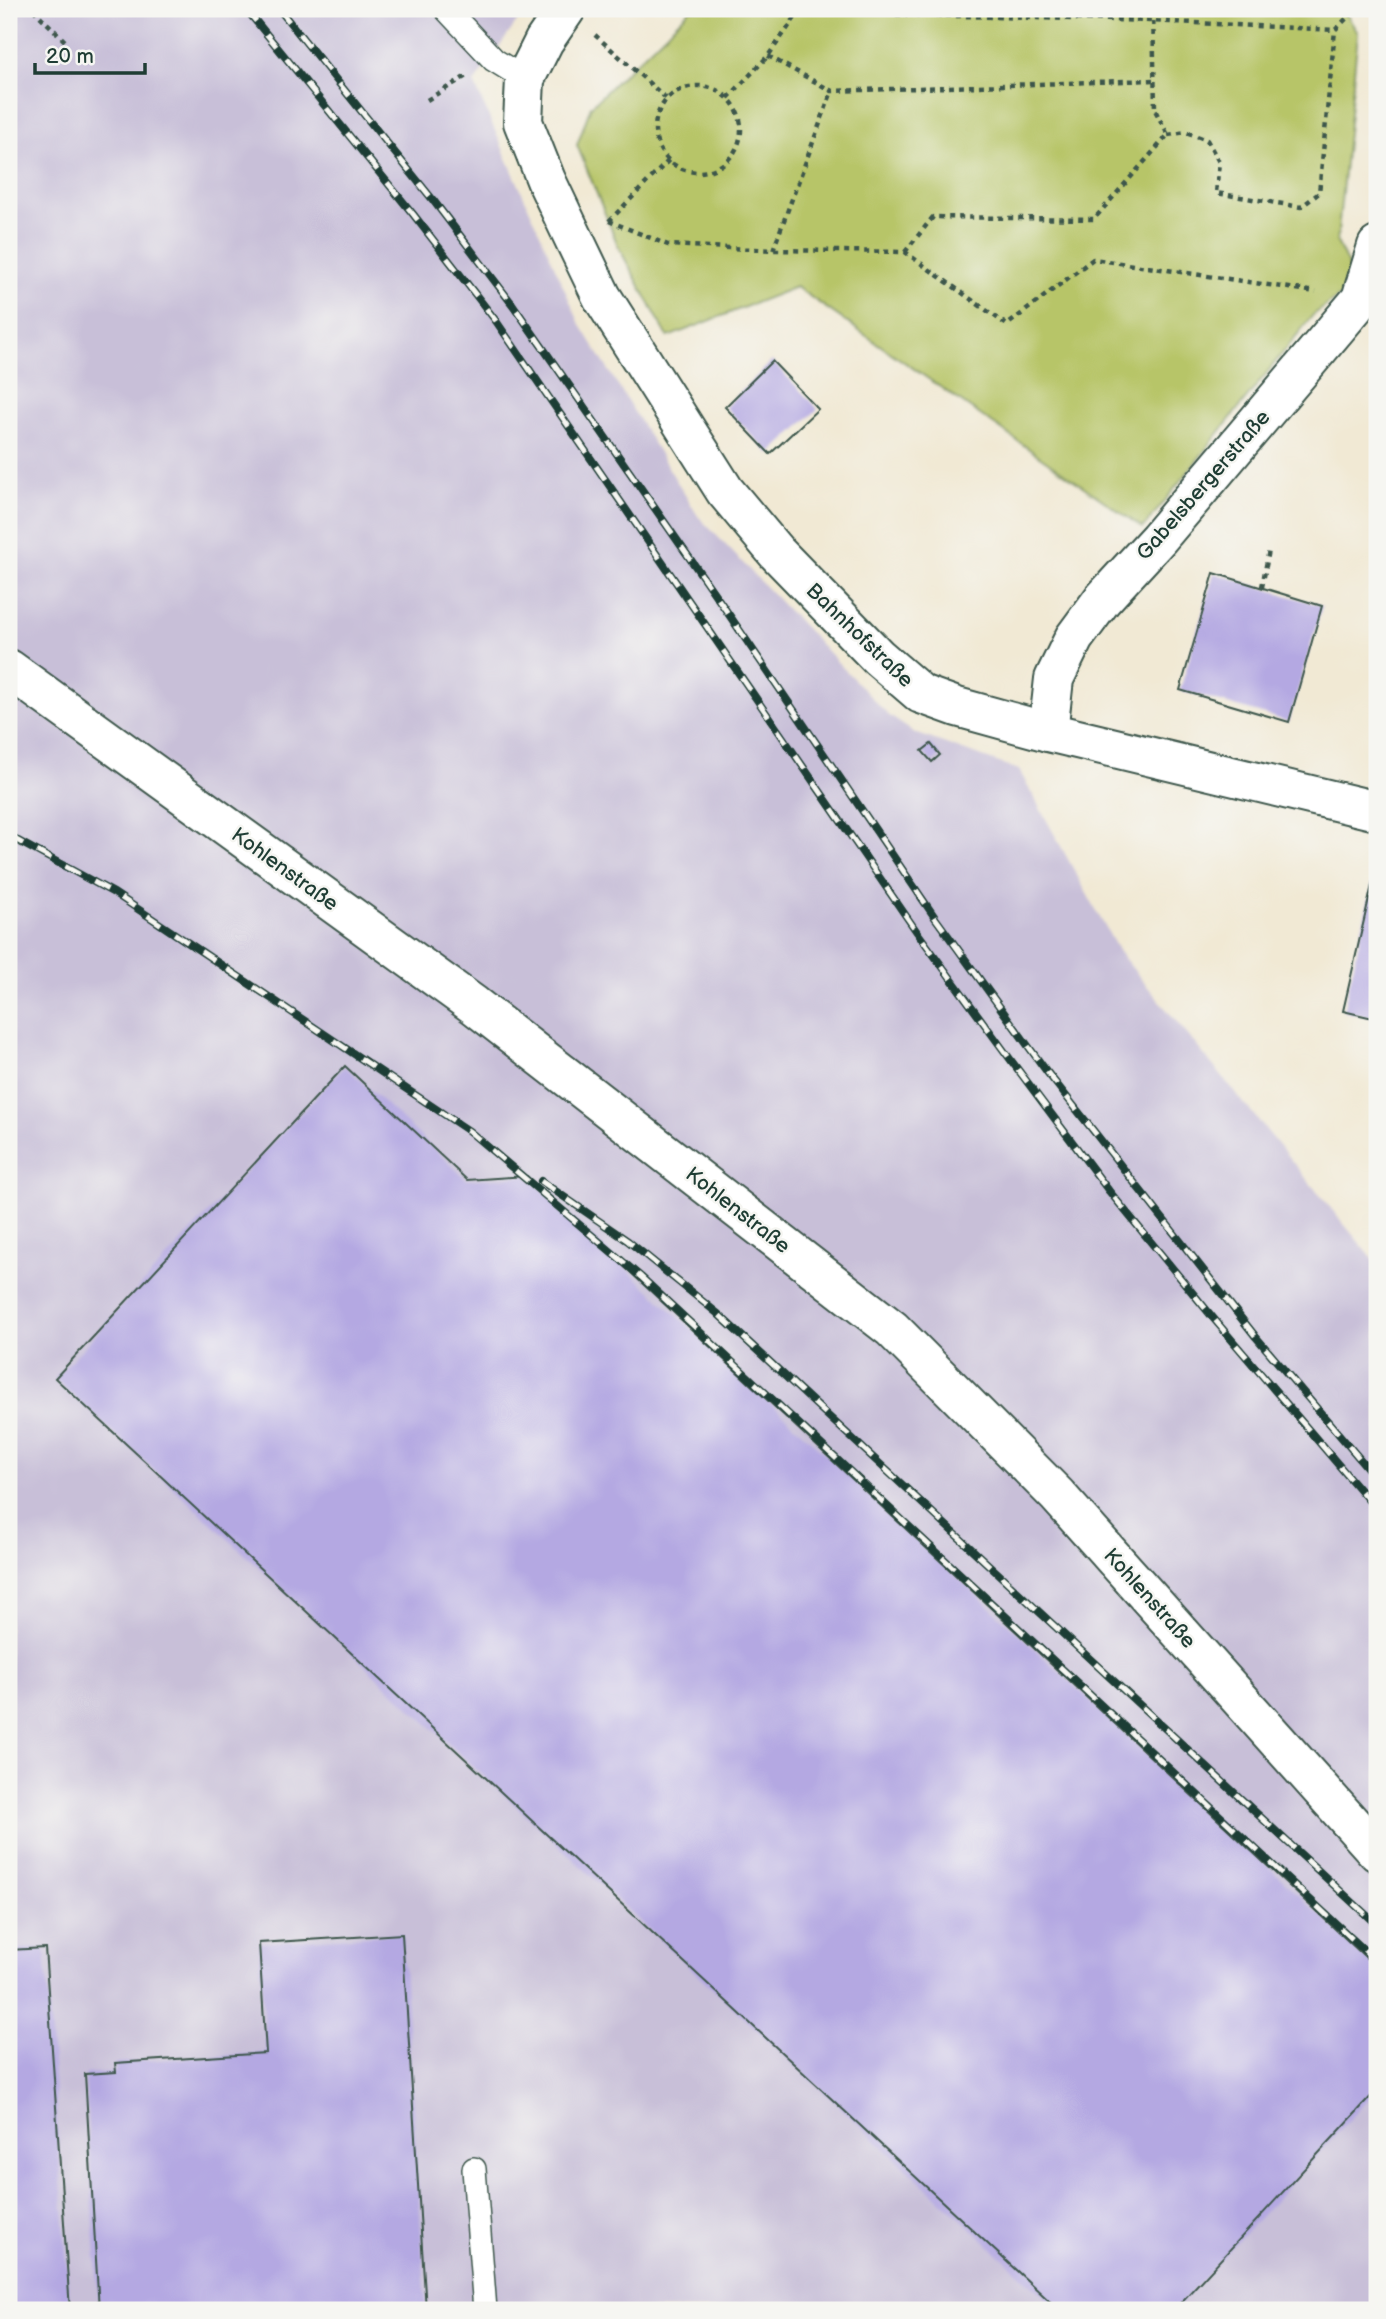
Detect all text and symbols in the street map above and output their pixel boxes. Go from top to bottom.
scale bar [35,32,145,76]
text: 20 m [46,44,94,69]
street label: Gabelsbergerstraße [1131,405,1275,565]
street label: Bahnhofstraße [801,578,918,693]
street label: Kohlenstraße [226,822,343,916]
street label: Kohlenstraße [680,1162,795,1259]
street label: Kohlenstraße [1098,1543,1201,1653]

